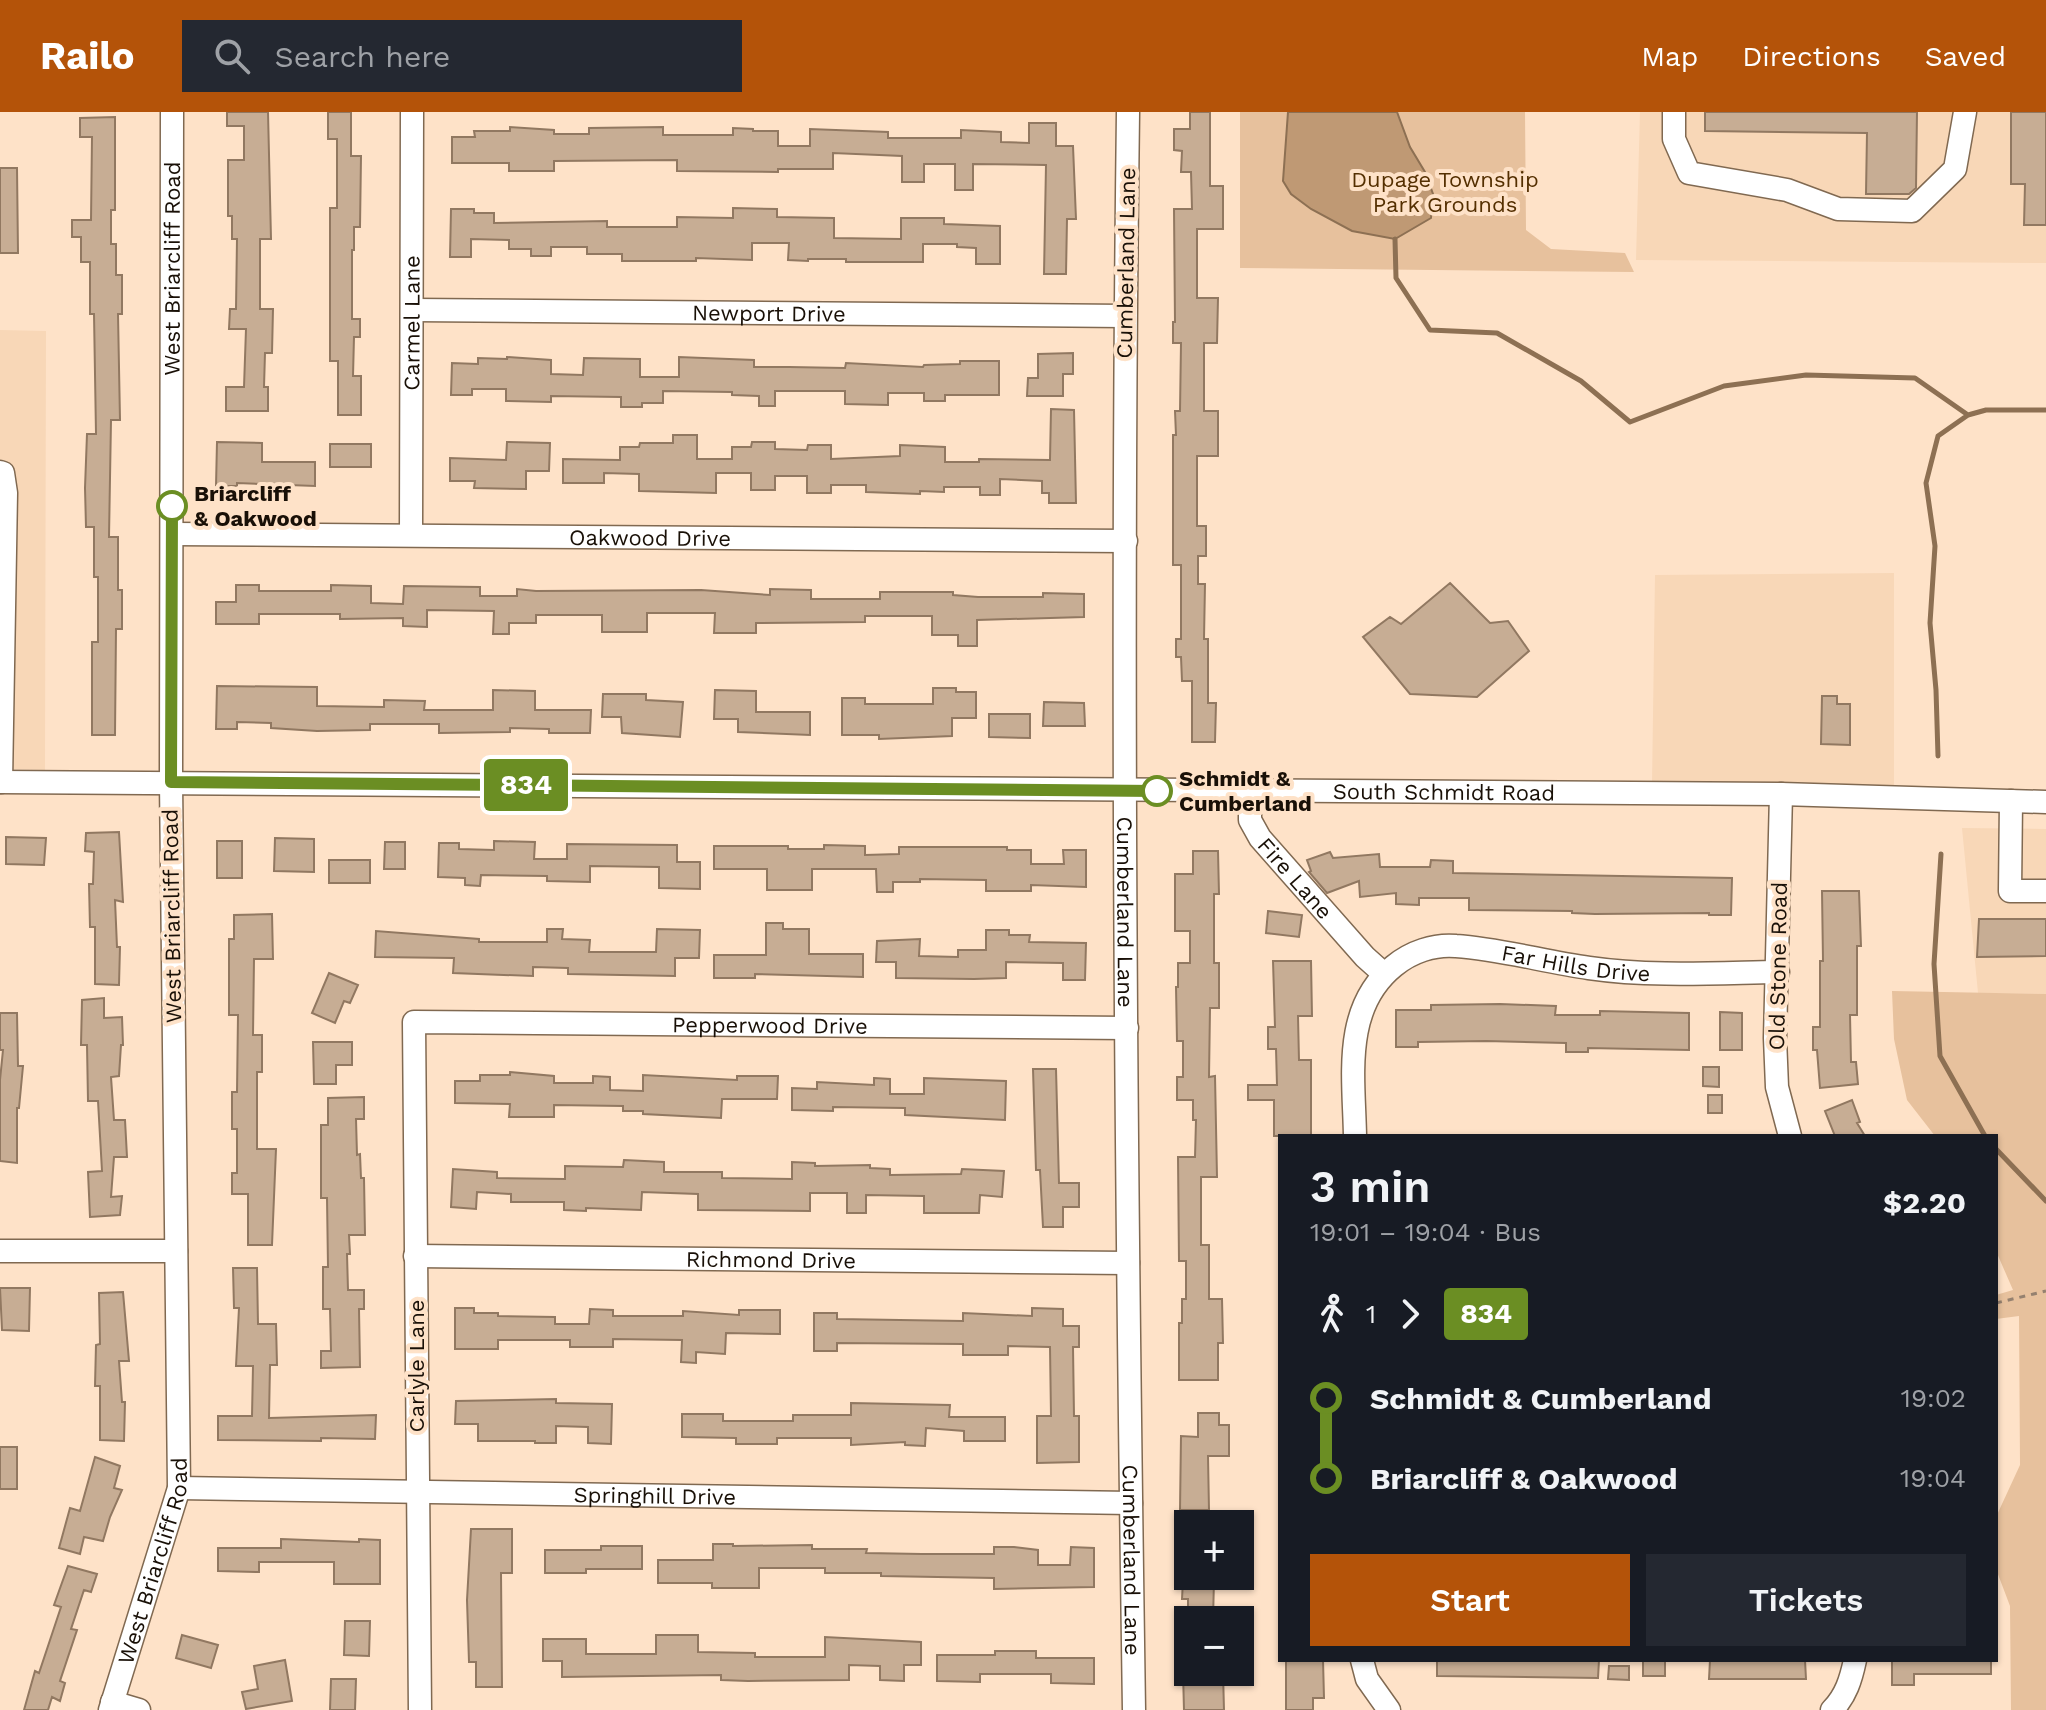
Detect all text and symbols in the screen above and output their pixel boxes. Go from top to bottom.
search box [182,20,742,92]
text: Railo [40,34,134,78]
icon: search [210,34,254,78]
text: Search here [274,39,450,74]
text: Map [1641,40,1698,73]
text: Directions [1742,40,1881,73]
text: Saved [1925,40,2006,73]
street label: West Briarcliff Road [159,161,184,376]
street label: Cumberland Lane [1112,167,1140,359]
park label: Dupage Township Park Grounds [1351,167,1539,217]
street label: Carmel Lane [399,255,424,391]
street label: Newport Drive [692,300,846,326]
place label: Briarcliff & Oakwood [194,481,317,531]
marker: Briarcliff & Oakwood [157,491,187,521]
street label: Oakwood Drive [569,524,731,551]
line badge: 834 [480,759,572,811]
place label: Schmidt & Cumberland [1179,766,1312,816]
text: 834 [500,768,552,801]
marker: Schmidt & Cumberland [1142,776,1172,806]
street label: South Schmidt Road [1333,778,1555,805]
street label: West Briarcliff Road [158,809,186,1023]
street label: Cumberland Lane [1112,816,1138,1008]
street label: Fire Lane [1253,832,1338,924]
street label: Old Stone Road [1764,882,1792,1050]
street label: Far Hills Drive [1500,940,1651,986]
street label: Pepperwood Drive [672,1012,868,1038]
text: 3 min [1310,1161,1431,1213]
text: $2.20 [1883,1185,1966,1220]
text: 19:01 – 19:04 · Bus [1310,1217,1541,1247]
street label: Richmond Drive [686,1246,856,1273]
icon: walk [1310,1292,1354,1336]
icon: forward [1388,1292,1432,1336]
text: 834 [1460,1297,1512,1330]
text: 1 [1366,1299,1376,1329]
street label: Carlyle Lane [404,1300,429,1432]
text: Schmidt & Cumberland [1370,1381,1712,1416]
text: 19:02 [1901,1383,1966,1413]
street label: West Briarcliff Road [113,1457,192,1667]
text: Briarcliff & Oakwood [1370,1461,1678,1496]
text: 19:04 [1900,1463,1966,1493]
street label: Cumberland Lane [1118,1464,1146,1656]
street label: Springhill Drive [574,1482,736,1509]
map controls [1174,1510,1254,1686]
button: + [1174,1510,1254,1590]
button: Start [1310,1554,1630,1646]
button: Tickets [1646,1554,1966,1646]
button: − [1174,1606,1254,1686]

